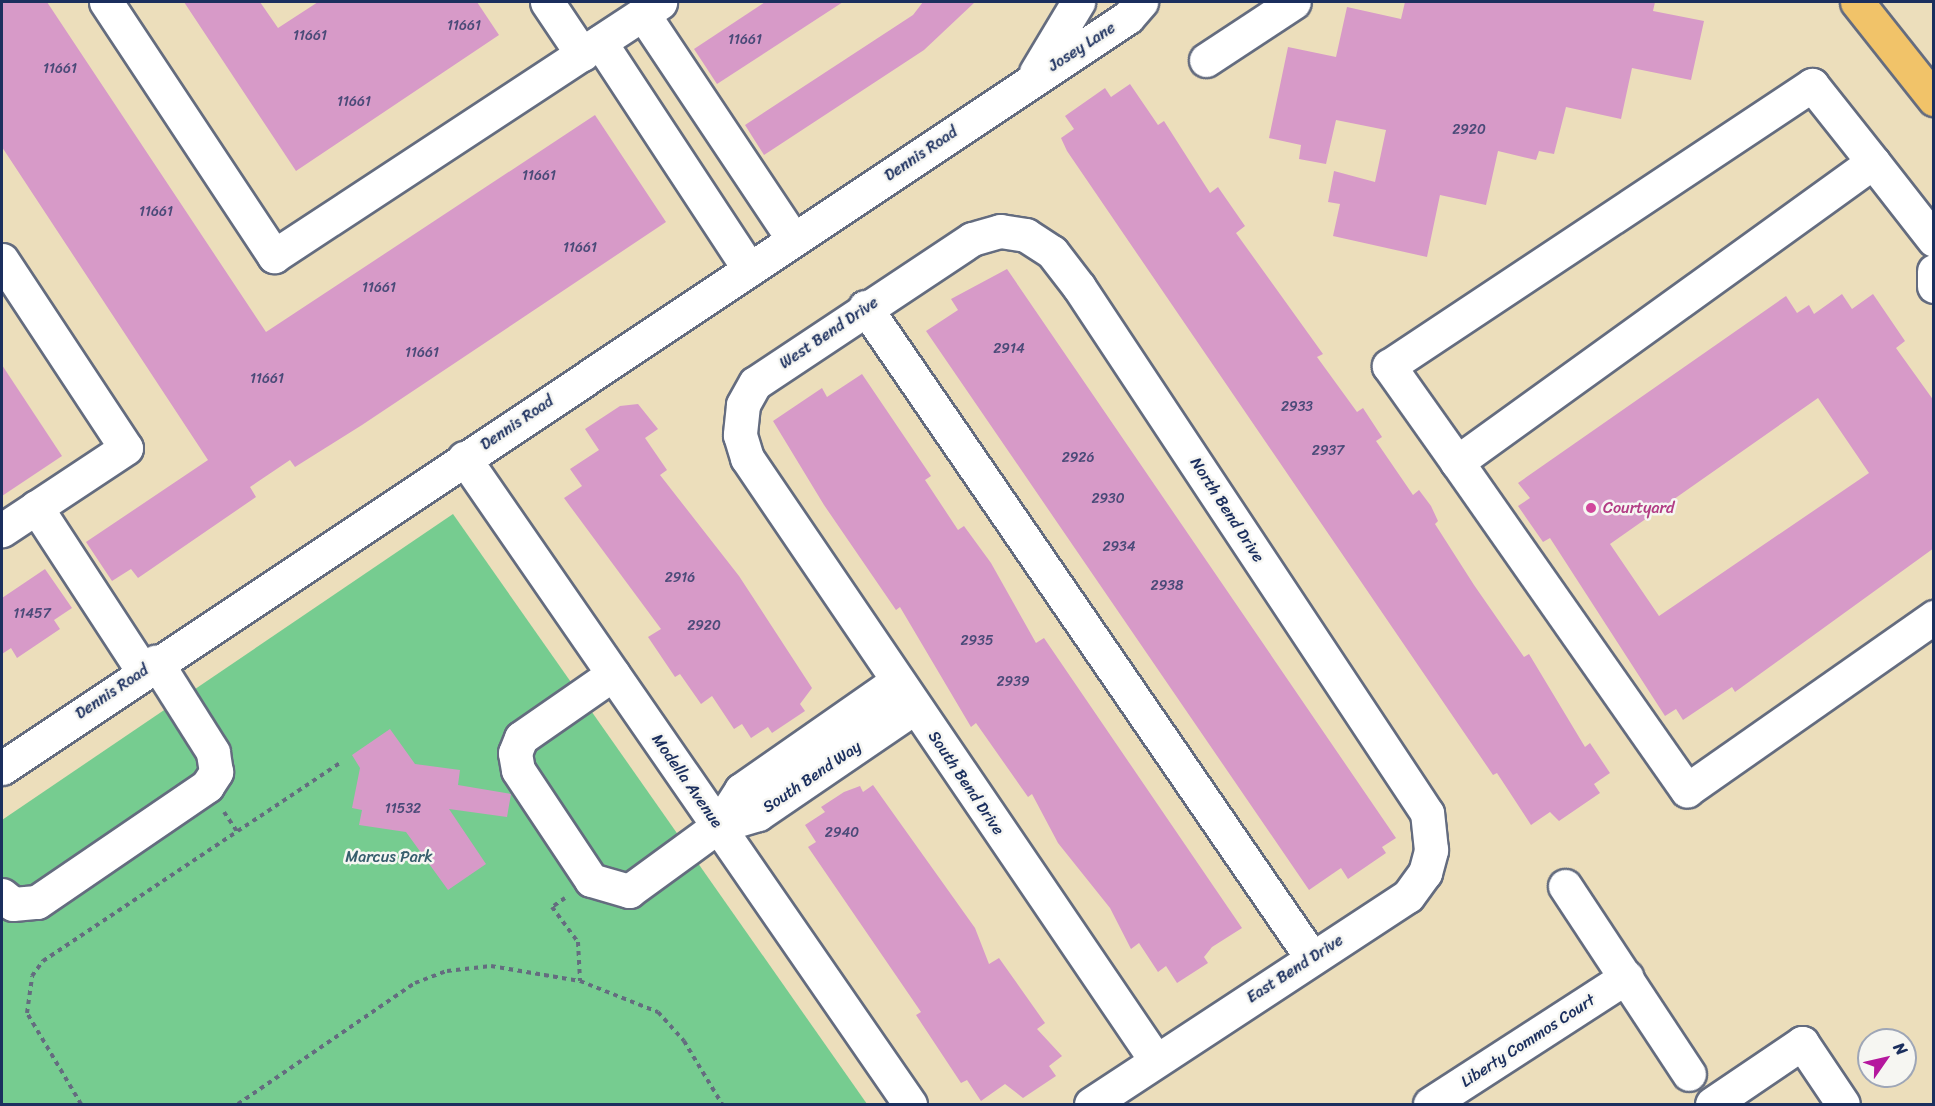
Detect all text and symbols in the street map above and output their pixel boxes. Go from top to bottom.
house number: 11661 [447,18,481,34]
street label: Josey Lane [1045,18,1119,76]
house number: 11661 [293,28,327,44]
house number: 11661 [728,32,762,48]
house number: 11661 [43,61,77,77]
house number: 11661 [337,94,371,110]
street label: Dennis Road [881,122,961,186]
house number: 2920 [1452,122,1486,138]
house number: 11661 [522,168,556,184]
house number: 11661 [139,204,173,220]
house number: 11661 [563,240,597,256]
house number: 11661 [362,280,396,296]
street label: West Bend Drive [776,293,882,373]
house number: 2914 [993,341,1025,357]
house number: 11661 [405,345,439,361]
house number: 11661 [250,371,284,387]
street label: Dennis Road [477,391,557,455]
house number: 2933 [1281,399,1313,415]
house number: 2937 [1312,443,1344,459]
house number: 2926 [1062,450,1094,466]
street label: North Bend Drive [1186,454,1268,566]
house number: 2930 [1091,491,1125,507]
place label: Courtyard [1603,498,1674,518]
marker: Courtyard [1584,501,1598,515]
house number: 2934 [1102,539,1136,555]
house number: 2916 [665,570,695,586]
house number: 2938 [1151,578,1183,594]
house number: 11457 [13,606,51,622]
house number: 2920 [687,618,721,634]
house number: 2935 [961,633,993,649]
street label: Dennis Road [72,660,152,724]
house number: 2939 [997,674,1029,690]
street label: South Bend Drive [924,727,1008,839]
street label: Modella Avenue [648,730,726,832]
street label: South Bend Way [759,737,865,817]
house number: 11532 [385,801,421,817]
house number: 2940 [825,825,859,841]
park label: Marcus Park [345,847,433,867]
street label: East Bend Drive [1243,931,1347,1007]
street label: Liberty Commos Court [1457,990,1599,1092]
north arrow [1857,1028,1917,1088]
text: N [1886,1036,1916,1061]

